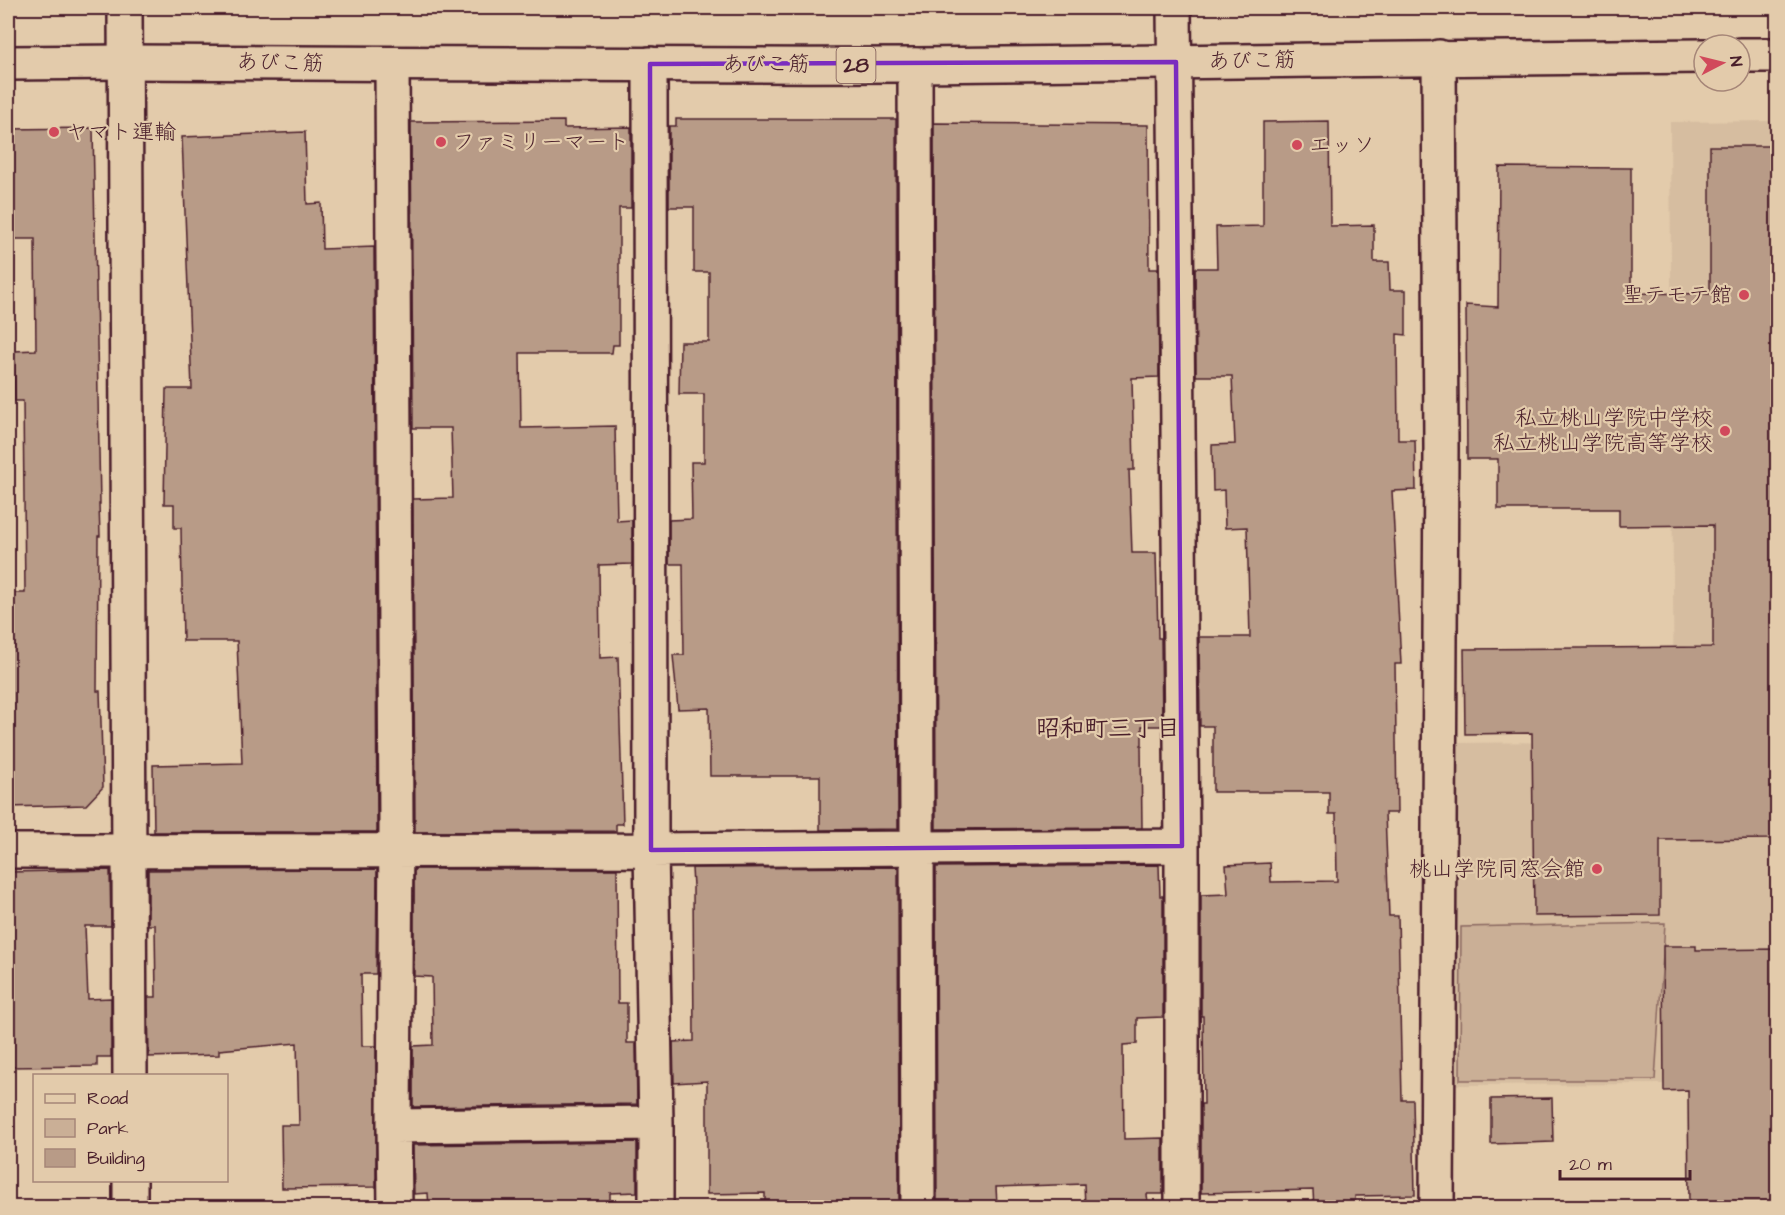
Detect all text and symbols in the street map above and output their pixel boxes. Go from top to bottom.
north arrow [1692,33,1752,93]
street label: あびこ筋 [1208,45,1296,77]
street label: あびこ筋 [236,47,324,79]
road number: 28 [836,47,876,83]
street label: あびこ筋 [722,49,810,80]
text: N [1724,55,1747,68]
place label: ヤマト運輸 [66,117,176,148]
marker: ヤマト運輸 [47,125,61,139]
place label: ファミリーマート [453,127,629,158]
place label: エッソ [1309,130,1375,161]
marker: ファミリーマート [434,135,448,149]
marker: エッソ [1290,138,1304,152]
place label: 聖テモテ館 [1622,280,1732,311]
marker: 聖テモテ館 [1737,288,1751,302]
place label: 私立桃山学院中学校 私立桃山学院高等学校 [1493,403,1713,459]
marker: 私立桃山学院中学校 私立桃山学院高等学校 [1718,424,1732,438]
district label: 昭和町三丁目 [1036,712,1180,746]
place label: 桃山学院同窓会館 [1409,854,1585,885]
marker: 桃山学院同窓会館 [1590,862,1604,876]
legend [33,1074,228,1182]
text: Road [87,1086,128,1111]
text: Park [87,1116,129,1141]
scale bar [1560,1143,1690,1181]
text: Building [87,1146,145,1172]
text: 20 m [1569,1152,1612,1177]

